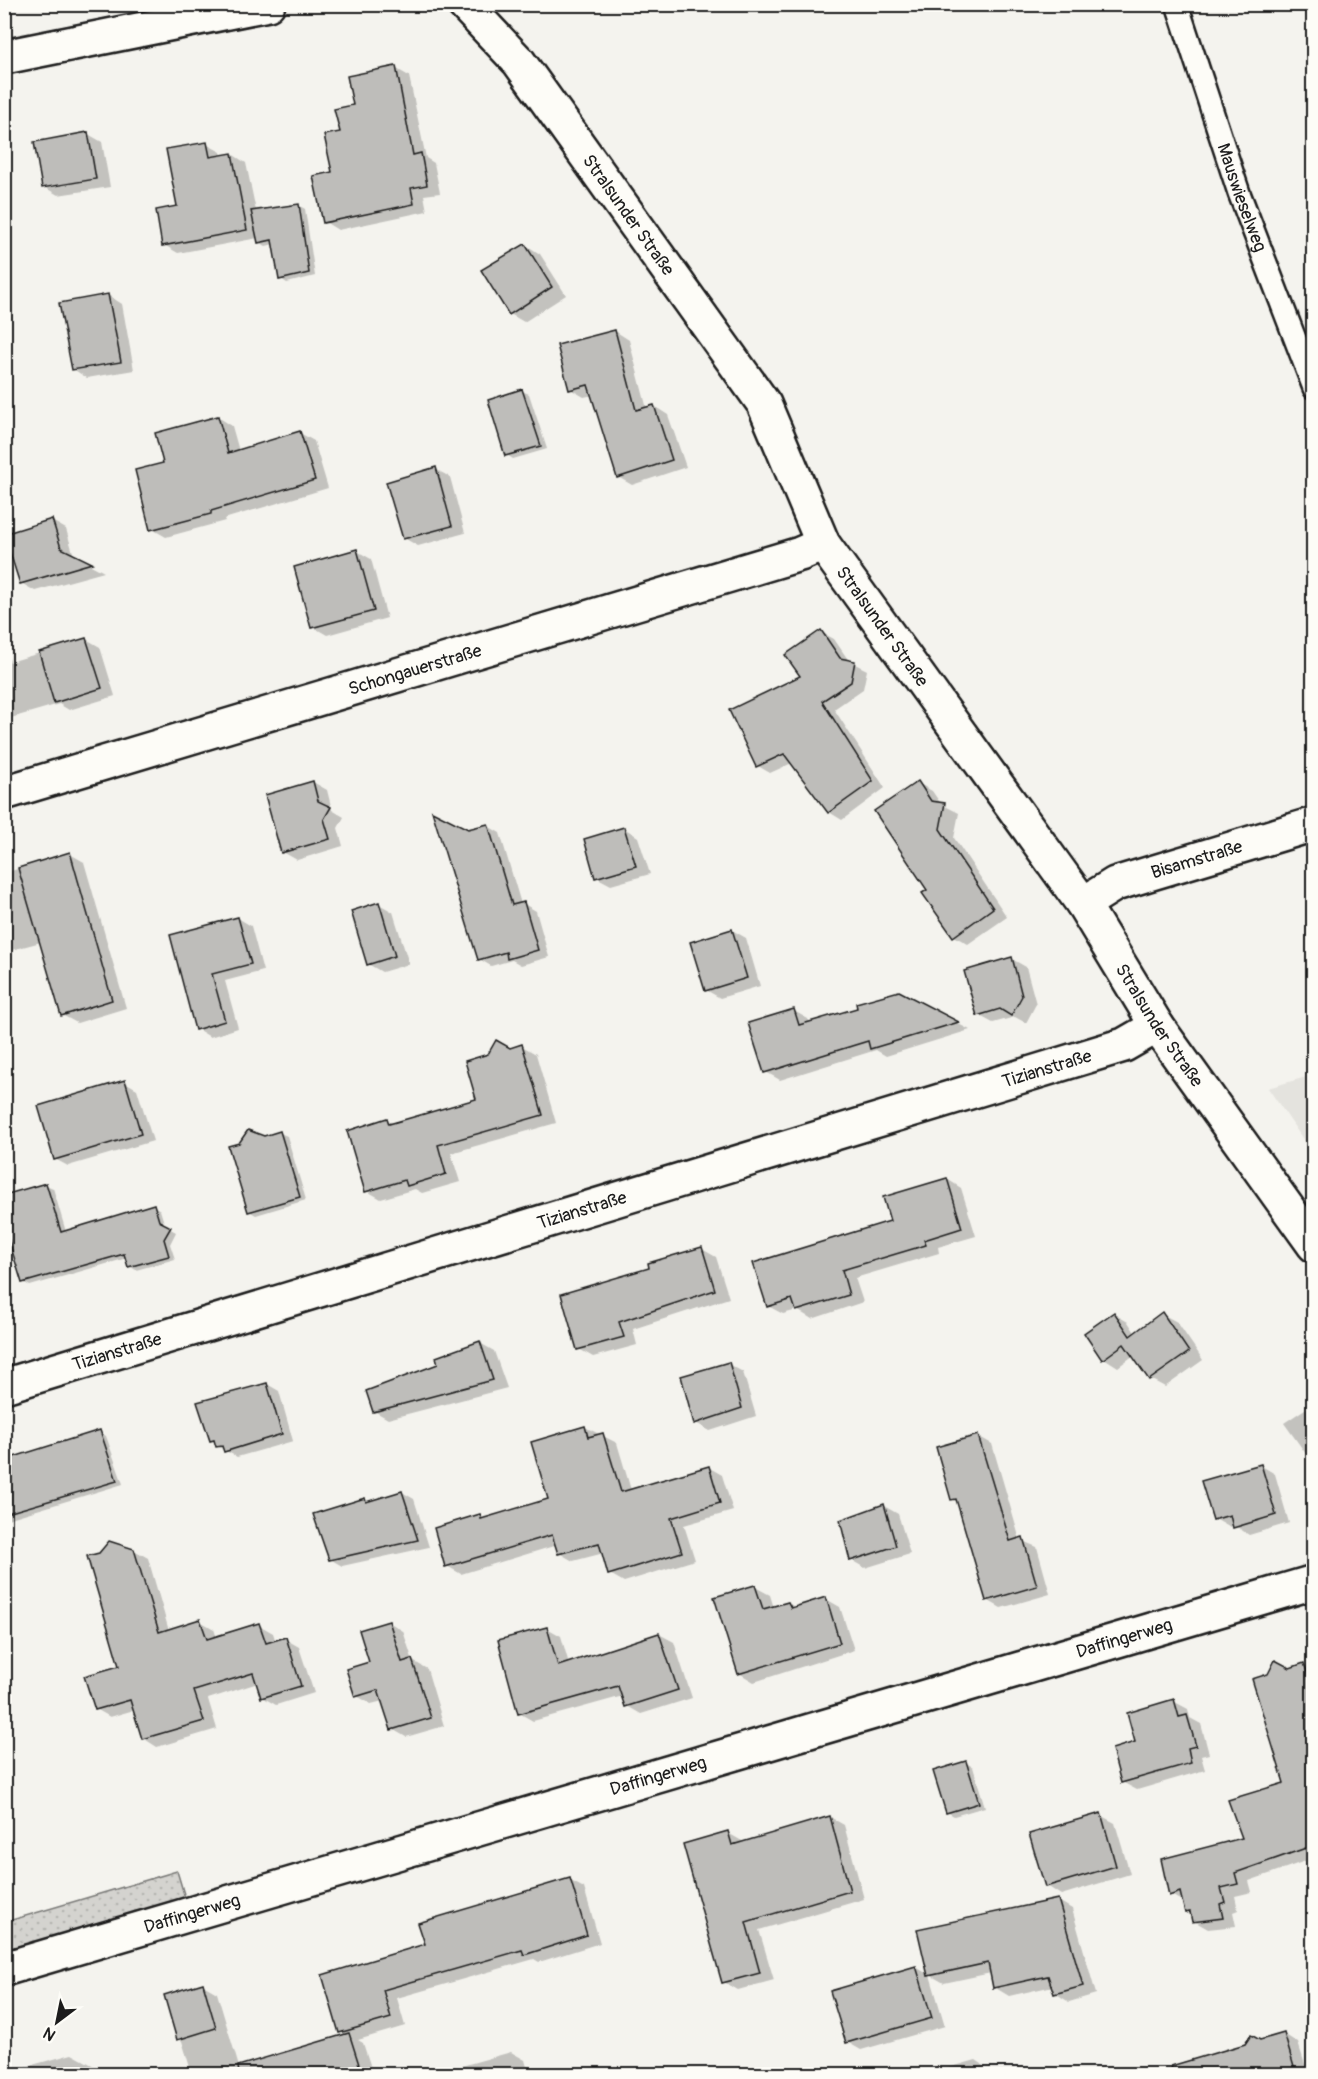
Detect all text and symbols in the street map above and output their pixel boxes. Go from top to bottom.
street label: Mauswieselweg [1212,140,1272,255]
street label: Stralsunder Straße [577,150,680,280]
street label: Stralsunder Straße [831,561,934,691]
street label: Schongauerstraße [345,639,484,701]
street label: Bisamstraße [1148,835,1245,884]
street label: Stralsunder Straße [1110,959,1209,1092]
street label: Tizianstraße [999,1044,1094,1093]
street label: Tizianstraße [534,1186,629,1235]
street label: Tizianstraße [69,1327,165,1376]
street label: Daffingerweg [1073,1613,1175,1663]
street label: Daffingerweg [607,1751,709,1801]
street label: Daffingerweg [141,1888,243,1939]
north arrow [27,1992,87,2052]
text: N [40,2022,59,2045]

